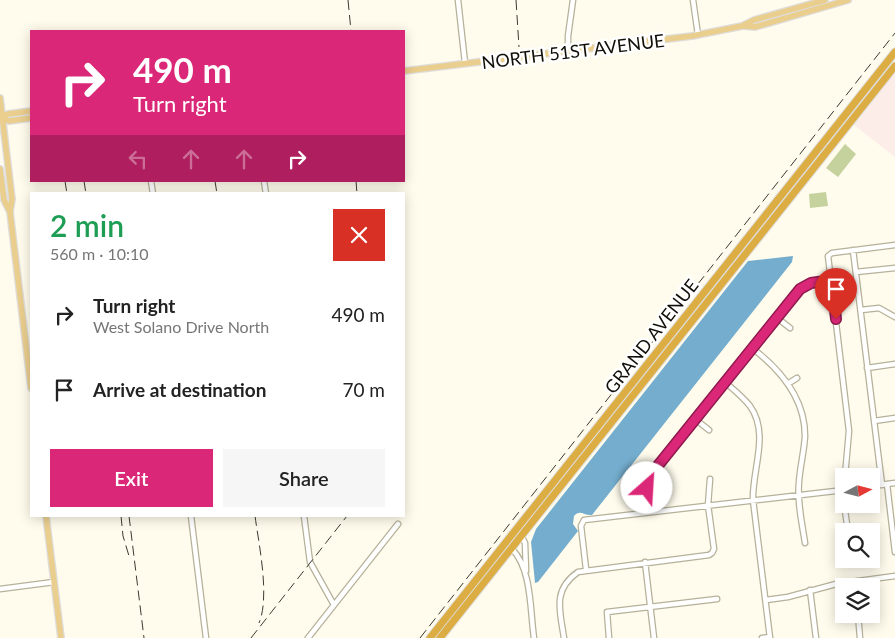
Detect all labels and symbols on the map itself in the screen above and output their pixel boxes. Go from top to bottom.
street label: NORTH 51ST AVENUE [480,29,666,73]
pin [815,268,857,319]
street label: GRAND AVENUE [599,274,703,398]
position arrow [620,461,672,513]
north arrow [835,468,880,512]

